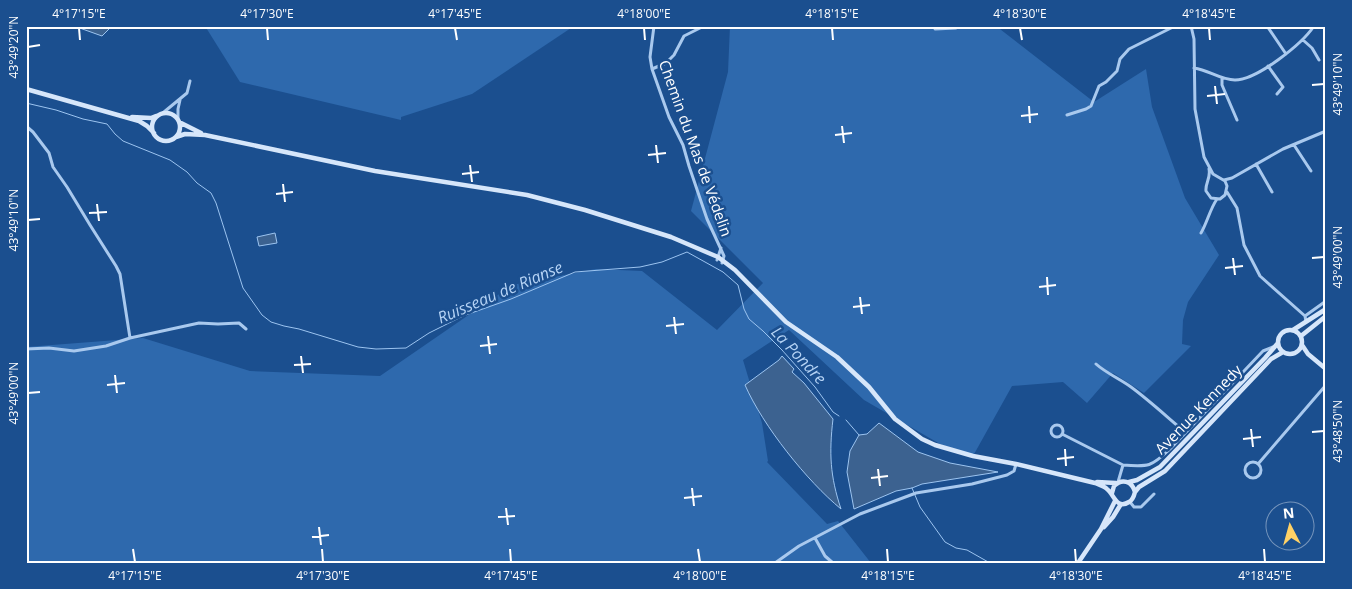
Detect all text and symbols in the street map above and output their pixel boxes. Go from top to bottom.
text: 4°17'15"E [52,5,106,22]
text: 4°17'30"E [240,5,294,22]
text: 4°17'45"E [428,5,482,22]
text: 4°18'00"E [617,5,671,22]
text: 4°18'15"E [805,5,859,22]
text: 4°18'30"E [993,5,1047,22]
text: 4°18'45"E [1182,5,1236,22]
text: 43°49'20"N [5,16,22,78]
text: 43°49'10"N [1329,53,1346,115]
street label: Chemin du Mas de Védelin [655,57,737,239]
text: 43°49'10"N [5,189,22,251]
text: 43°49'00"N [1329,226,1346,288]
water label: Ruisseau de Rianse [434,256,566,328]
water label: La Pondre [767,321,832,389]
street label: Avenue Kennedy [1150,360,1246,458]
text: 43°49'00"N [5,362,22,424]
text: 43°48'50"N [1329,400,1346,462]
north arrow [1264,502,1314,552]
text: N [1282,503,1295,523]
text: 4°17'15"E [108,567,162,584]
text: 4°17'30"E [296,567,350,584]
text: 4°17'45"E [484,567,538,584]
text: 4°18'00"E [673,567,727,584]
text: 4°18'15"E [861,567,915,584]
text: 4°18'30"E [1049,567,1103,584]
text: 4°18'45"E [1238,567,1292,584]

